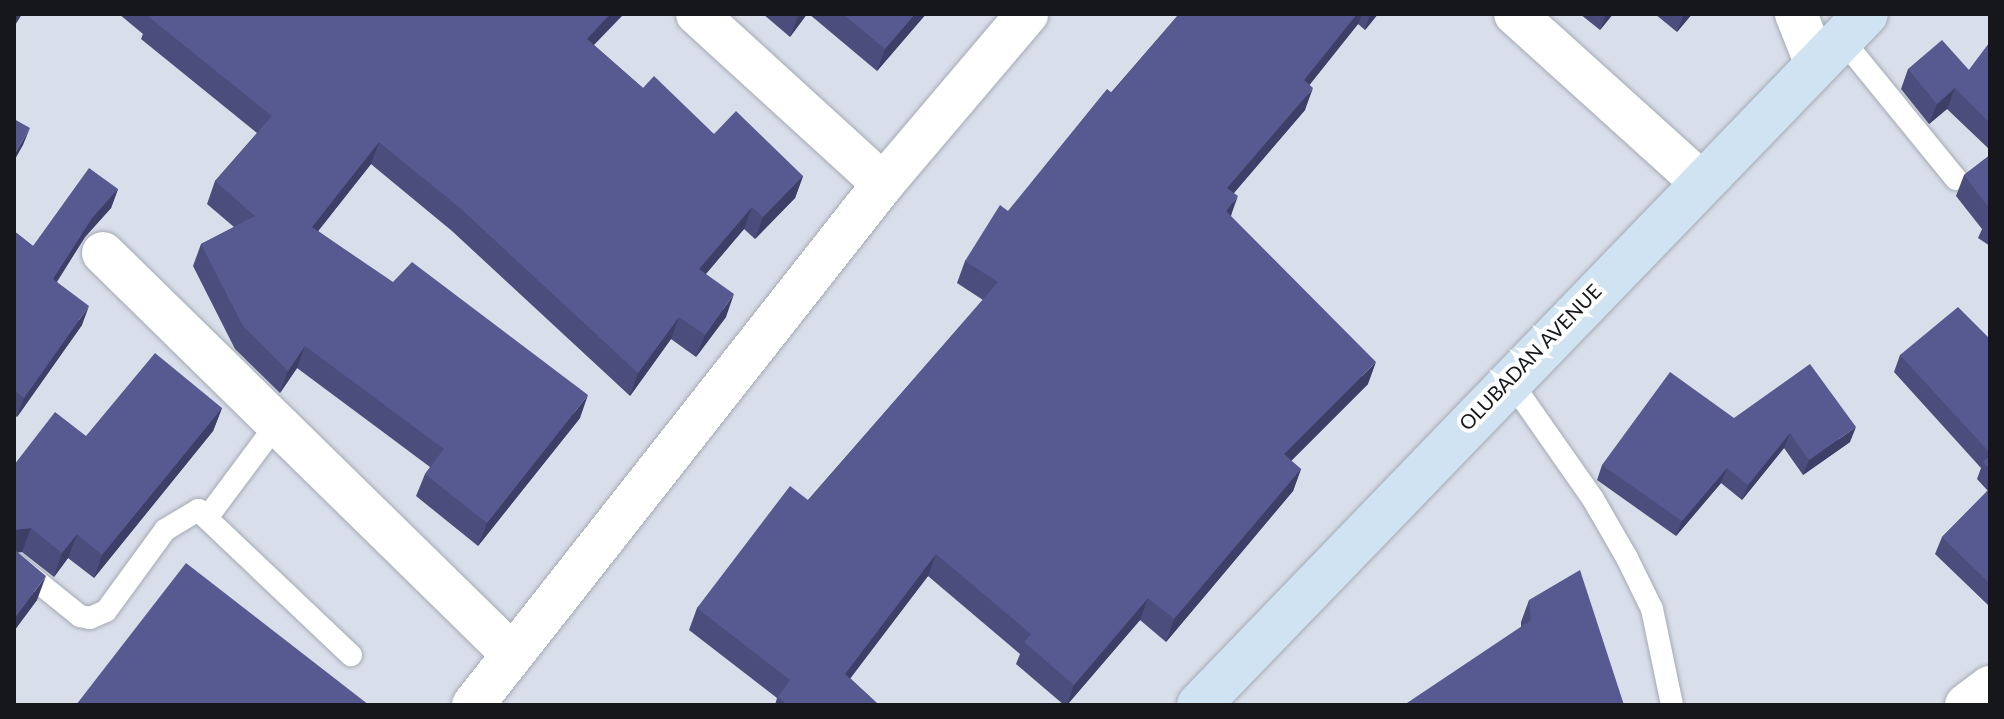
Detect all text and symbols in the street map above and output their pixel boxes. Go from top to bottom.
street label: OLUBADAN AVENUE [1454,279,1606,435]

